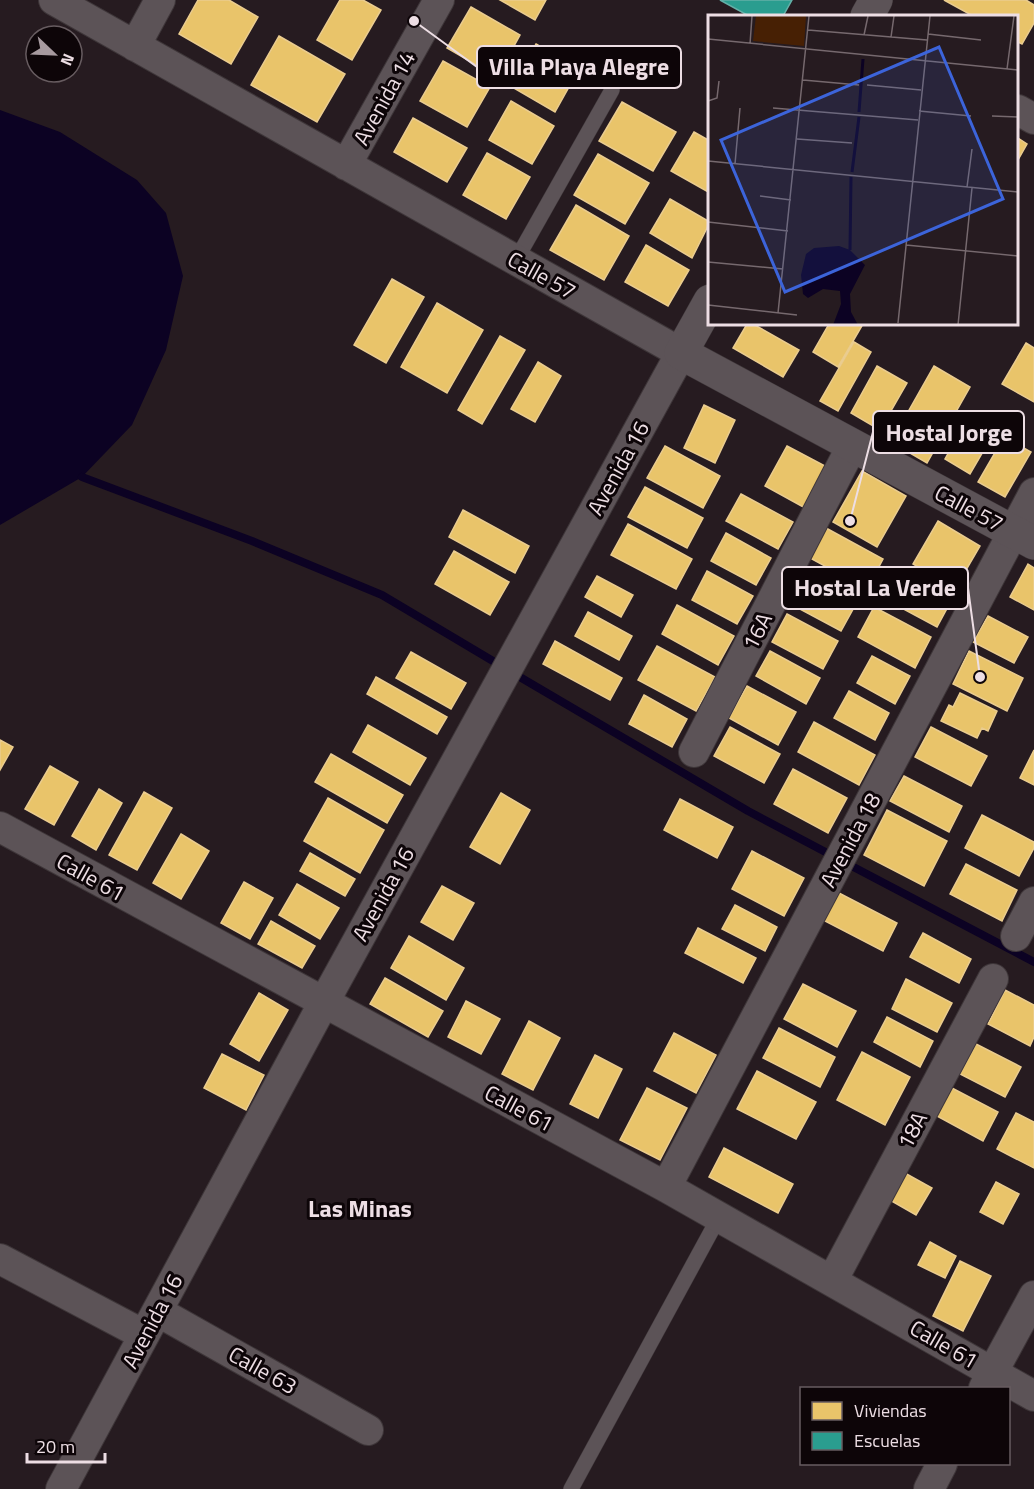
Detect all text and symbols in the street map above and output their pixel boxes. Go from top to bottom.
inset map [708,15,1019,326]
north arrow [24,24,84,84]
street label: Avenida 14 [344,45,424,151]
callout: Villa Playa Alegre [477,46,681,88]
text: Villa Playa Alegre [489,48,669,84]
text: N [55,50,81,70]
street label: Calle 57 [502,242,582,308]
callout: Hostal Jorge [873,411,1024,453]
text: Hostal Jorge [886,414,1012,450]
street label: Avenida 16 [578,415,658,521]
street label: Calle 57 [928,476,1010,540]
callout: Hostal La Verde [782,567,968,609]
text: Hostal La Verde [794,569,956,605]
street label: 16A [733,606,781,656]
street label: Avenida 18 [811,787,889,893]
street label: Avenida 16 [343,841,423,947]
street label: Calle 61 [51,844,131,910]
street label: Calle 61 [478,1076,560,1140]
street label: 18A [888,1105,936,1155]
district label: Las Minas [308,1190,412,1226]
street label: Avenida 16 [113,1268,191,1374]
street label: Calle 61 [904,1311,984,1377]
street label: Calle 63 [223,1337,303,1403]
legend [800,1387,1010,1465]
text: Viviendas [854,1397,927,1424]
scale bar [27,1426,105,1464]
text: Escuelas [854,1427,920,1454]
text: 20 m [36,1433,75,1460]

